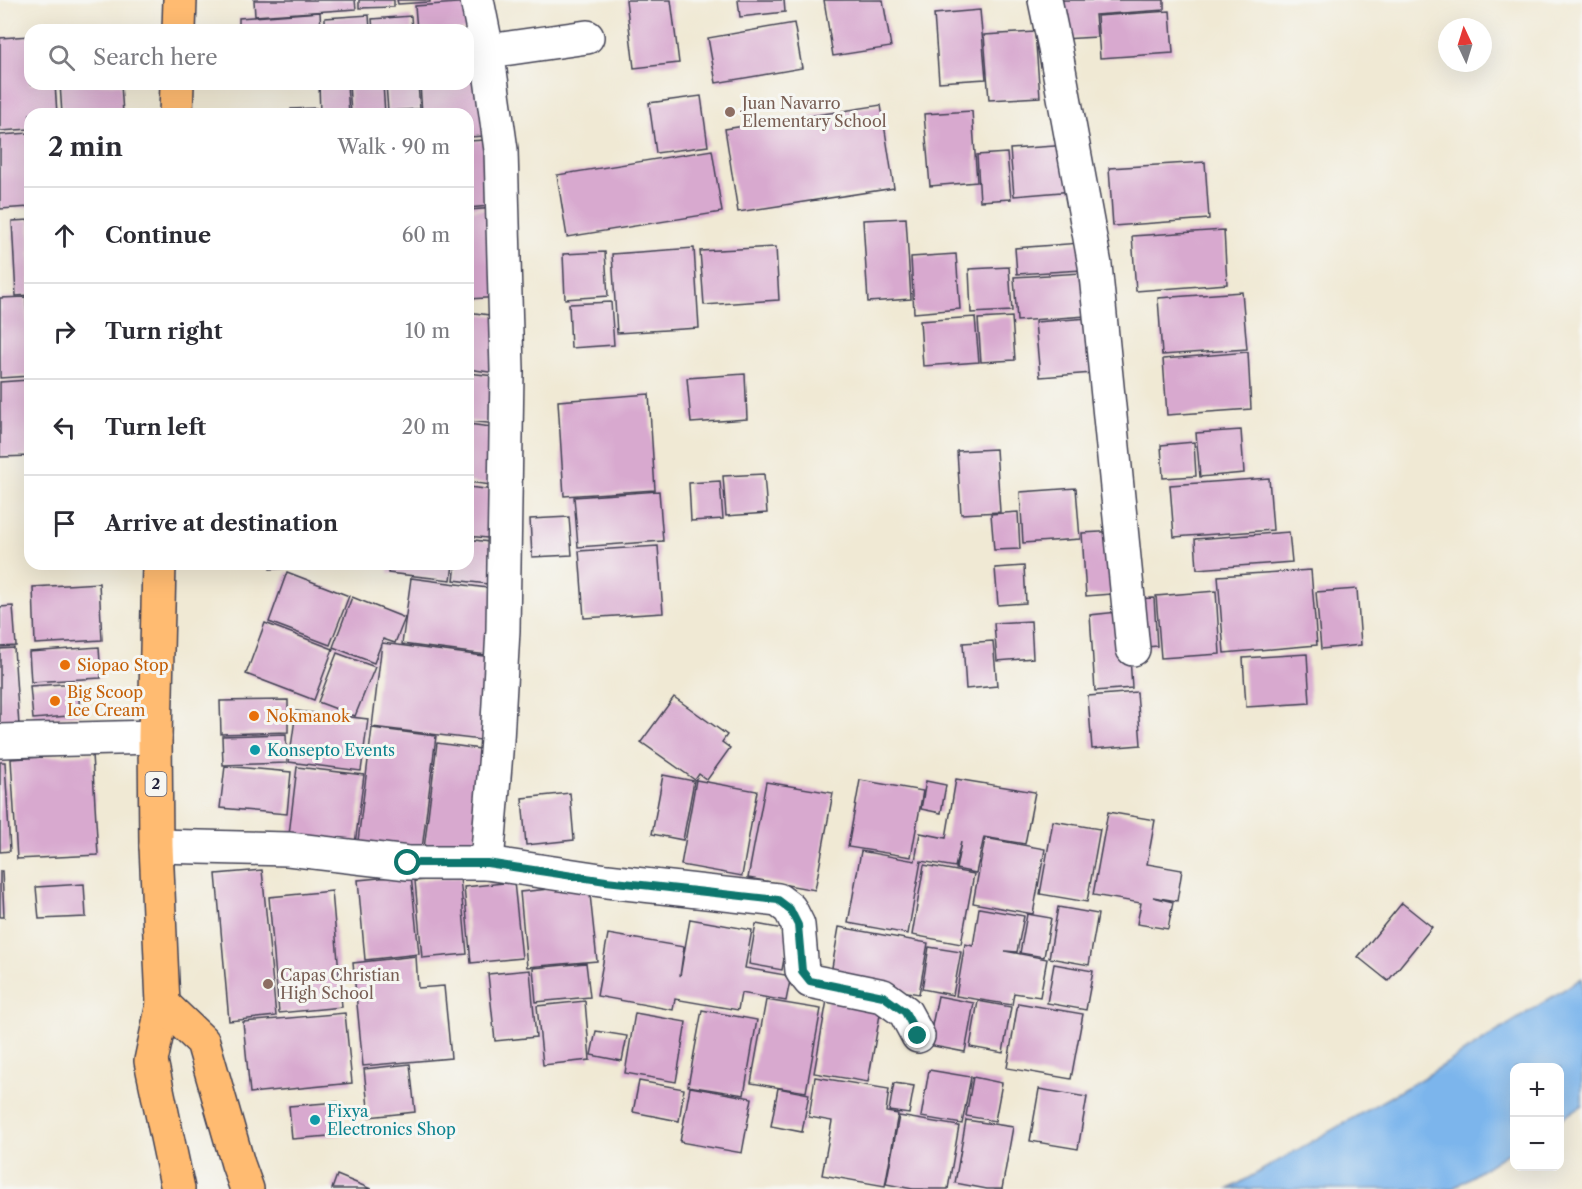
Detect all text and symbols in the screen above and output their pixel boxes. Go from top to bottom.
north arrow [1438,18,1492,72]
search box [24,24,474,90]
icon: search [45,41,78,74]
text: Search here [93,44,218,71]
place label: Juan Navarro Elementary School [739,93,887,131]
marker: Juan Navarro Elementary School [723,105,737,119]
text: 2 min [48,131,123,163]
text: Walk · 90 m [338,135,450,159]
icon: ahead [48,219,81,252]
text: Continue [105,222,211,249]
text: 60 m [402,223,450,247]
icon: right [48,315,81,348]
text: Turn right [105,318,223,345]
text: 10 m [405,319,450,343]
icon: left [48,411,81,444]
text: Turn left [105,414,206,441]
text: 20 m [402,415,450,439]
icon: arrive [48,507,81,540]
text: Arrive at destination [105,510,338,537]
place label: Siopao Stop [77,655,169,675]
marker: Siopao Stop [58,658,72,672]
place label: Big Scoop Ice Cream [67,682,146,720]
marker: Big Scoop Ice Cream [48,694,62,708]
place label: Nokmanok [266,706,351,726]
marker: Nokmanok [247,709,261,723]
place label: Konsepto Events [267,740,395,760]
marker: Konsepto Events [248,743,262,757]
road number: 2 [146,772,166,796]
route start [394,849,420,875]
place label: Capas Christian High School [280,965,400,1003]
marker: Capas Christian High School [261,977,275,991]
route end [904,1022,930,1048]
map controls [1510,1063,1564,1171]
button: + [1510,1063,1564,1117]
place label: Fixya Electronics Shop [327,1101,456,1139]
marker: Fixya Electronics Shop [308,1113,322,1127]
button: − [1510,1117,1564,1171]

